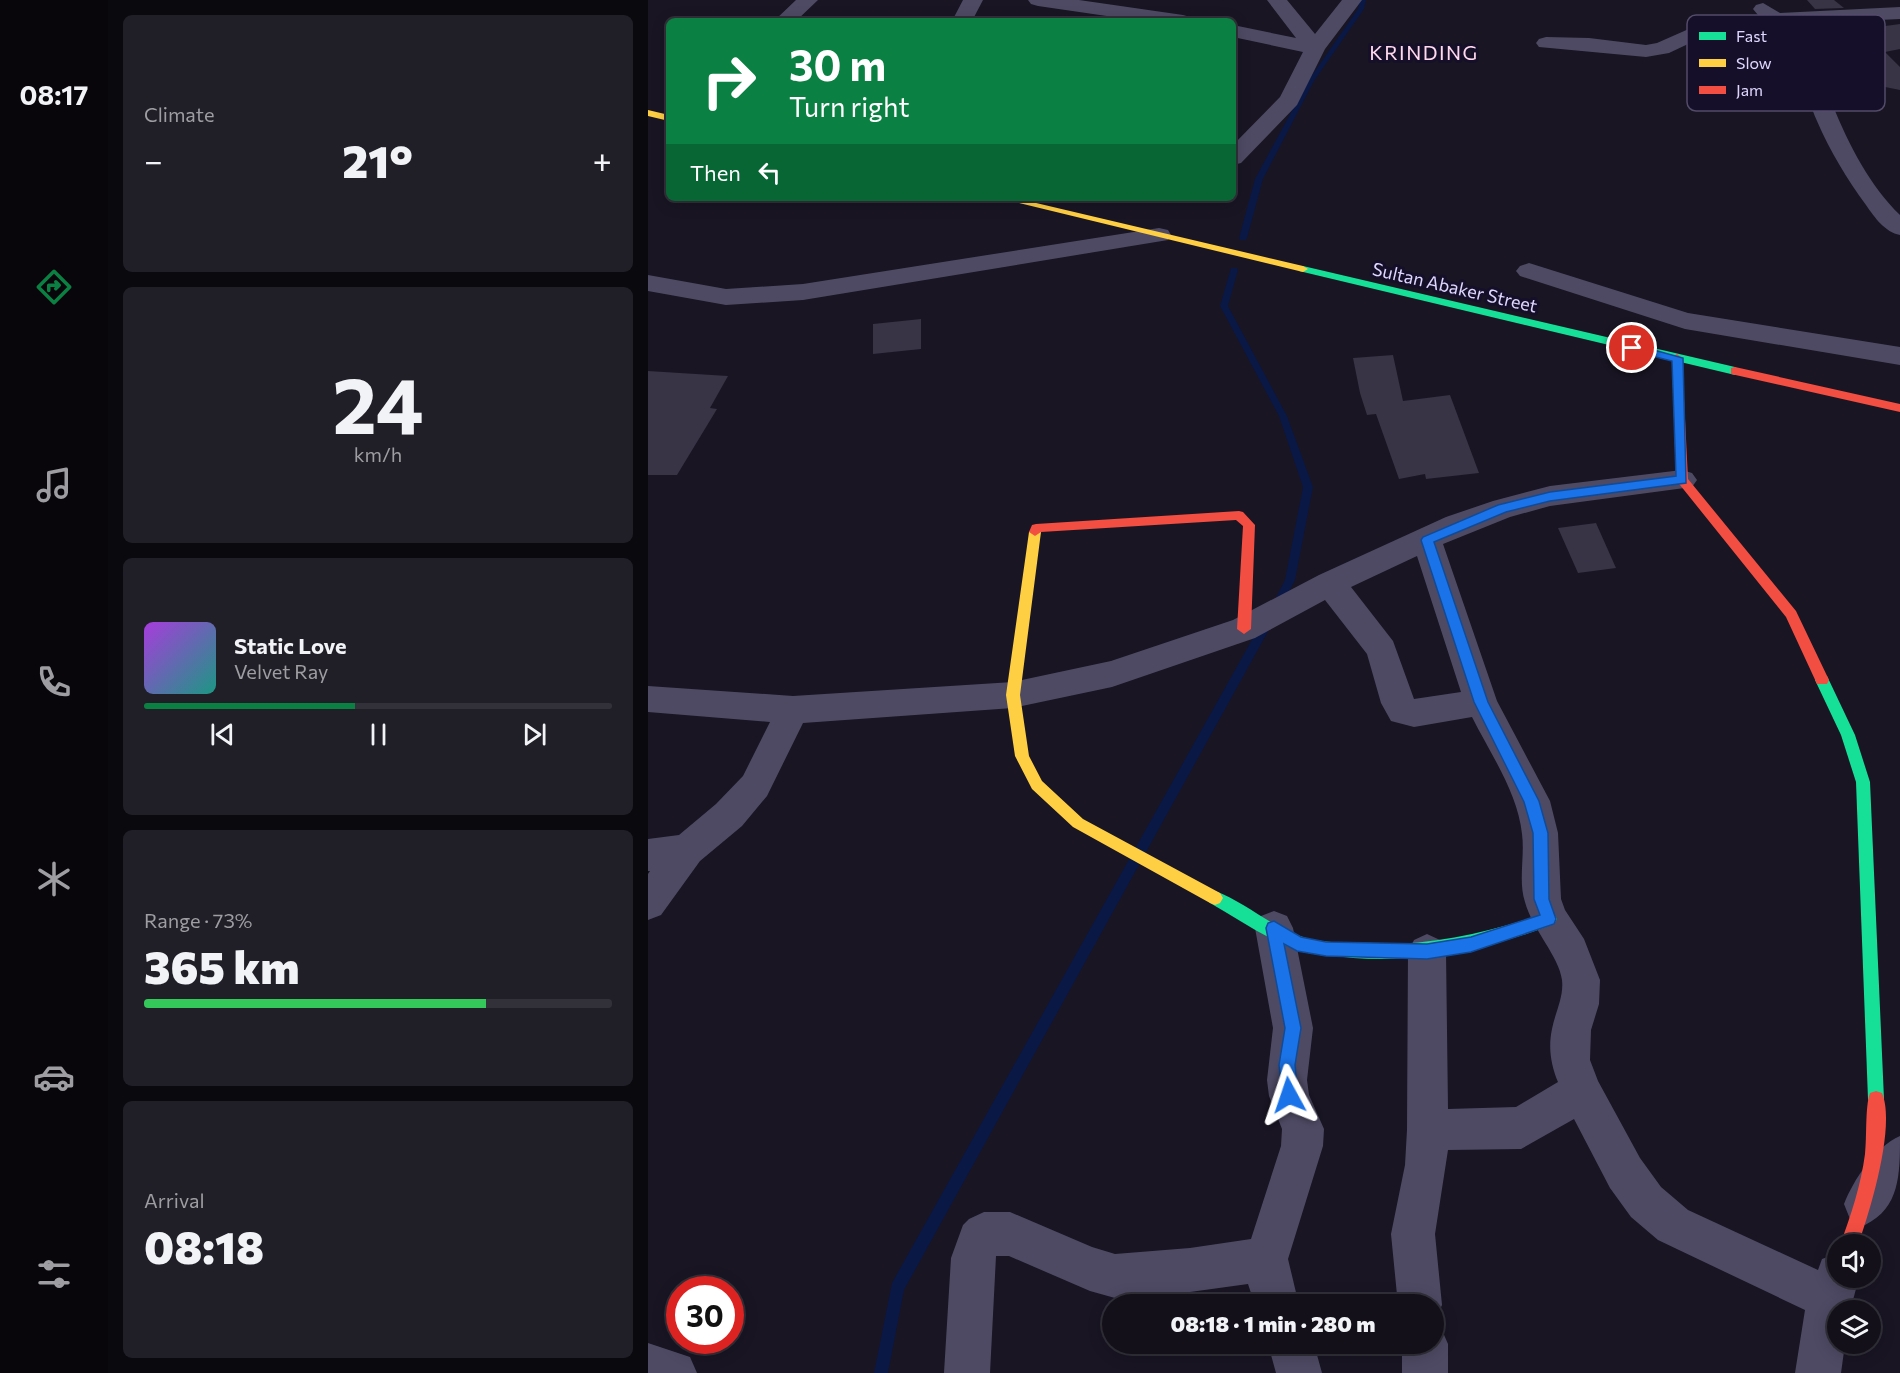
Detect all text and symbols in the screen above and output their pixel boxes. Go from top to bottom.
legend [1687,15,1885,111]
text: Fast [1736,26,1767,45]
text: 30 m [789,38,886,90]
district label: KRINDING [1369,40,1479,64]
icon: right [690,42,768,120]
text: Slow [1736,53,1772,72]
text: 08:17 [20,78,88,111]
text: Jam [1736,80,1763,99]
text: Turn right [789,90,909,123]
text: Climate [144,102,214,126]
text: 21° [342,132,413,187]
text: − [144,139,163,180]
text: + [593,139,612,180]
icon: left [753,156,786,189]
text: Then [690,159,741,186]
street label: Sultan Abaker Street [1370,257,1540,317]
icon: directions [33,266,75,308]
pin [1606,322,1657,373]
icon: arrive [1615,331,1648,364]
text: 24 [332,355,424,450]
text: km/h [354,442,402,466]
icon: music [33,464,75,506]
text: Static Love [234,632,347,659]
text: Velvet Ray [234,659,328,683]
icon: phone [33,661,75,703]
icon: previous [206,718,239,751]
icon: pause [362,718,395,751]
icon: next [518,718,551,751]
icon: climate [33,858,75,900]
text: Range · 73% [144,908,252,932]
text: 365 km [144,938,300,993]
icon: car [33,1056,75,1098]
position arrow [1257,1063,1321,1127]
text: Arrival [144,1188,205,1212]
text: 08:18 [144,1218,264,1273]
map controls [1827,1234,1881,1354]
button: sound [1827,1234,1881,1288]
icon: filters [33,1253,75,1295]
speed limit sign: 30 [666,1276,744,1354]
button: layers [1827,1300,1881,1354]
text: 08:18 · 1 min · 280 m [1170,1310,1376,1337]

